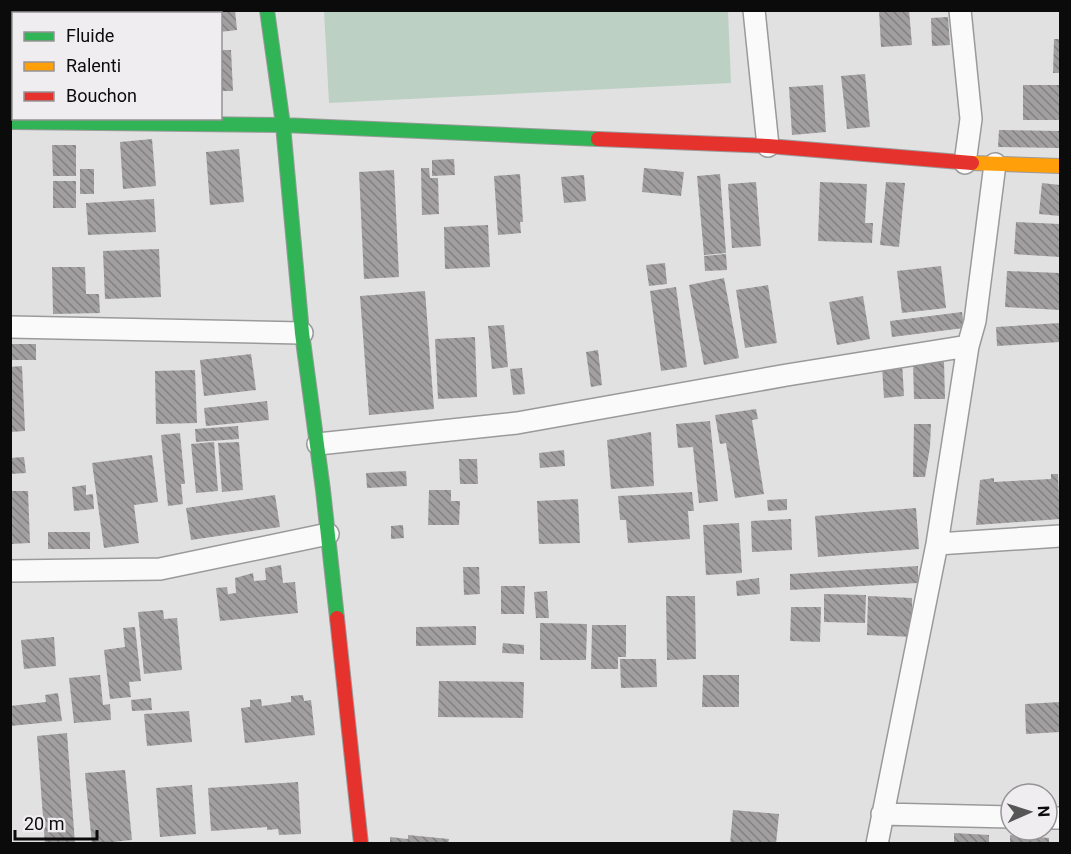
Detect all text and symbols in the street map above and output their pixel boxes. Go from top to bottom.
legend [12,12,222,120]
text: Fluide [66,25,114,46]
text: Ralenti [66,55,121,76]
text: Bouchon [66,85,137,106]
north arrow [999,782,1059,842]
scale bar [15,803,98,841]
text: N [1034,805,1053,817]
text: 20 m [24,813,64,834]

